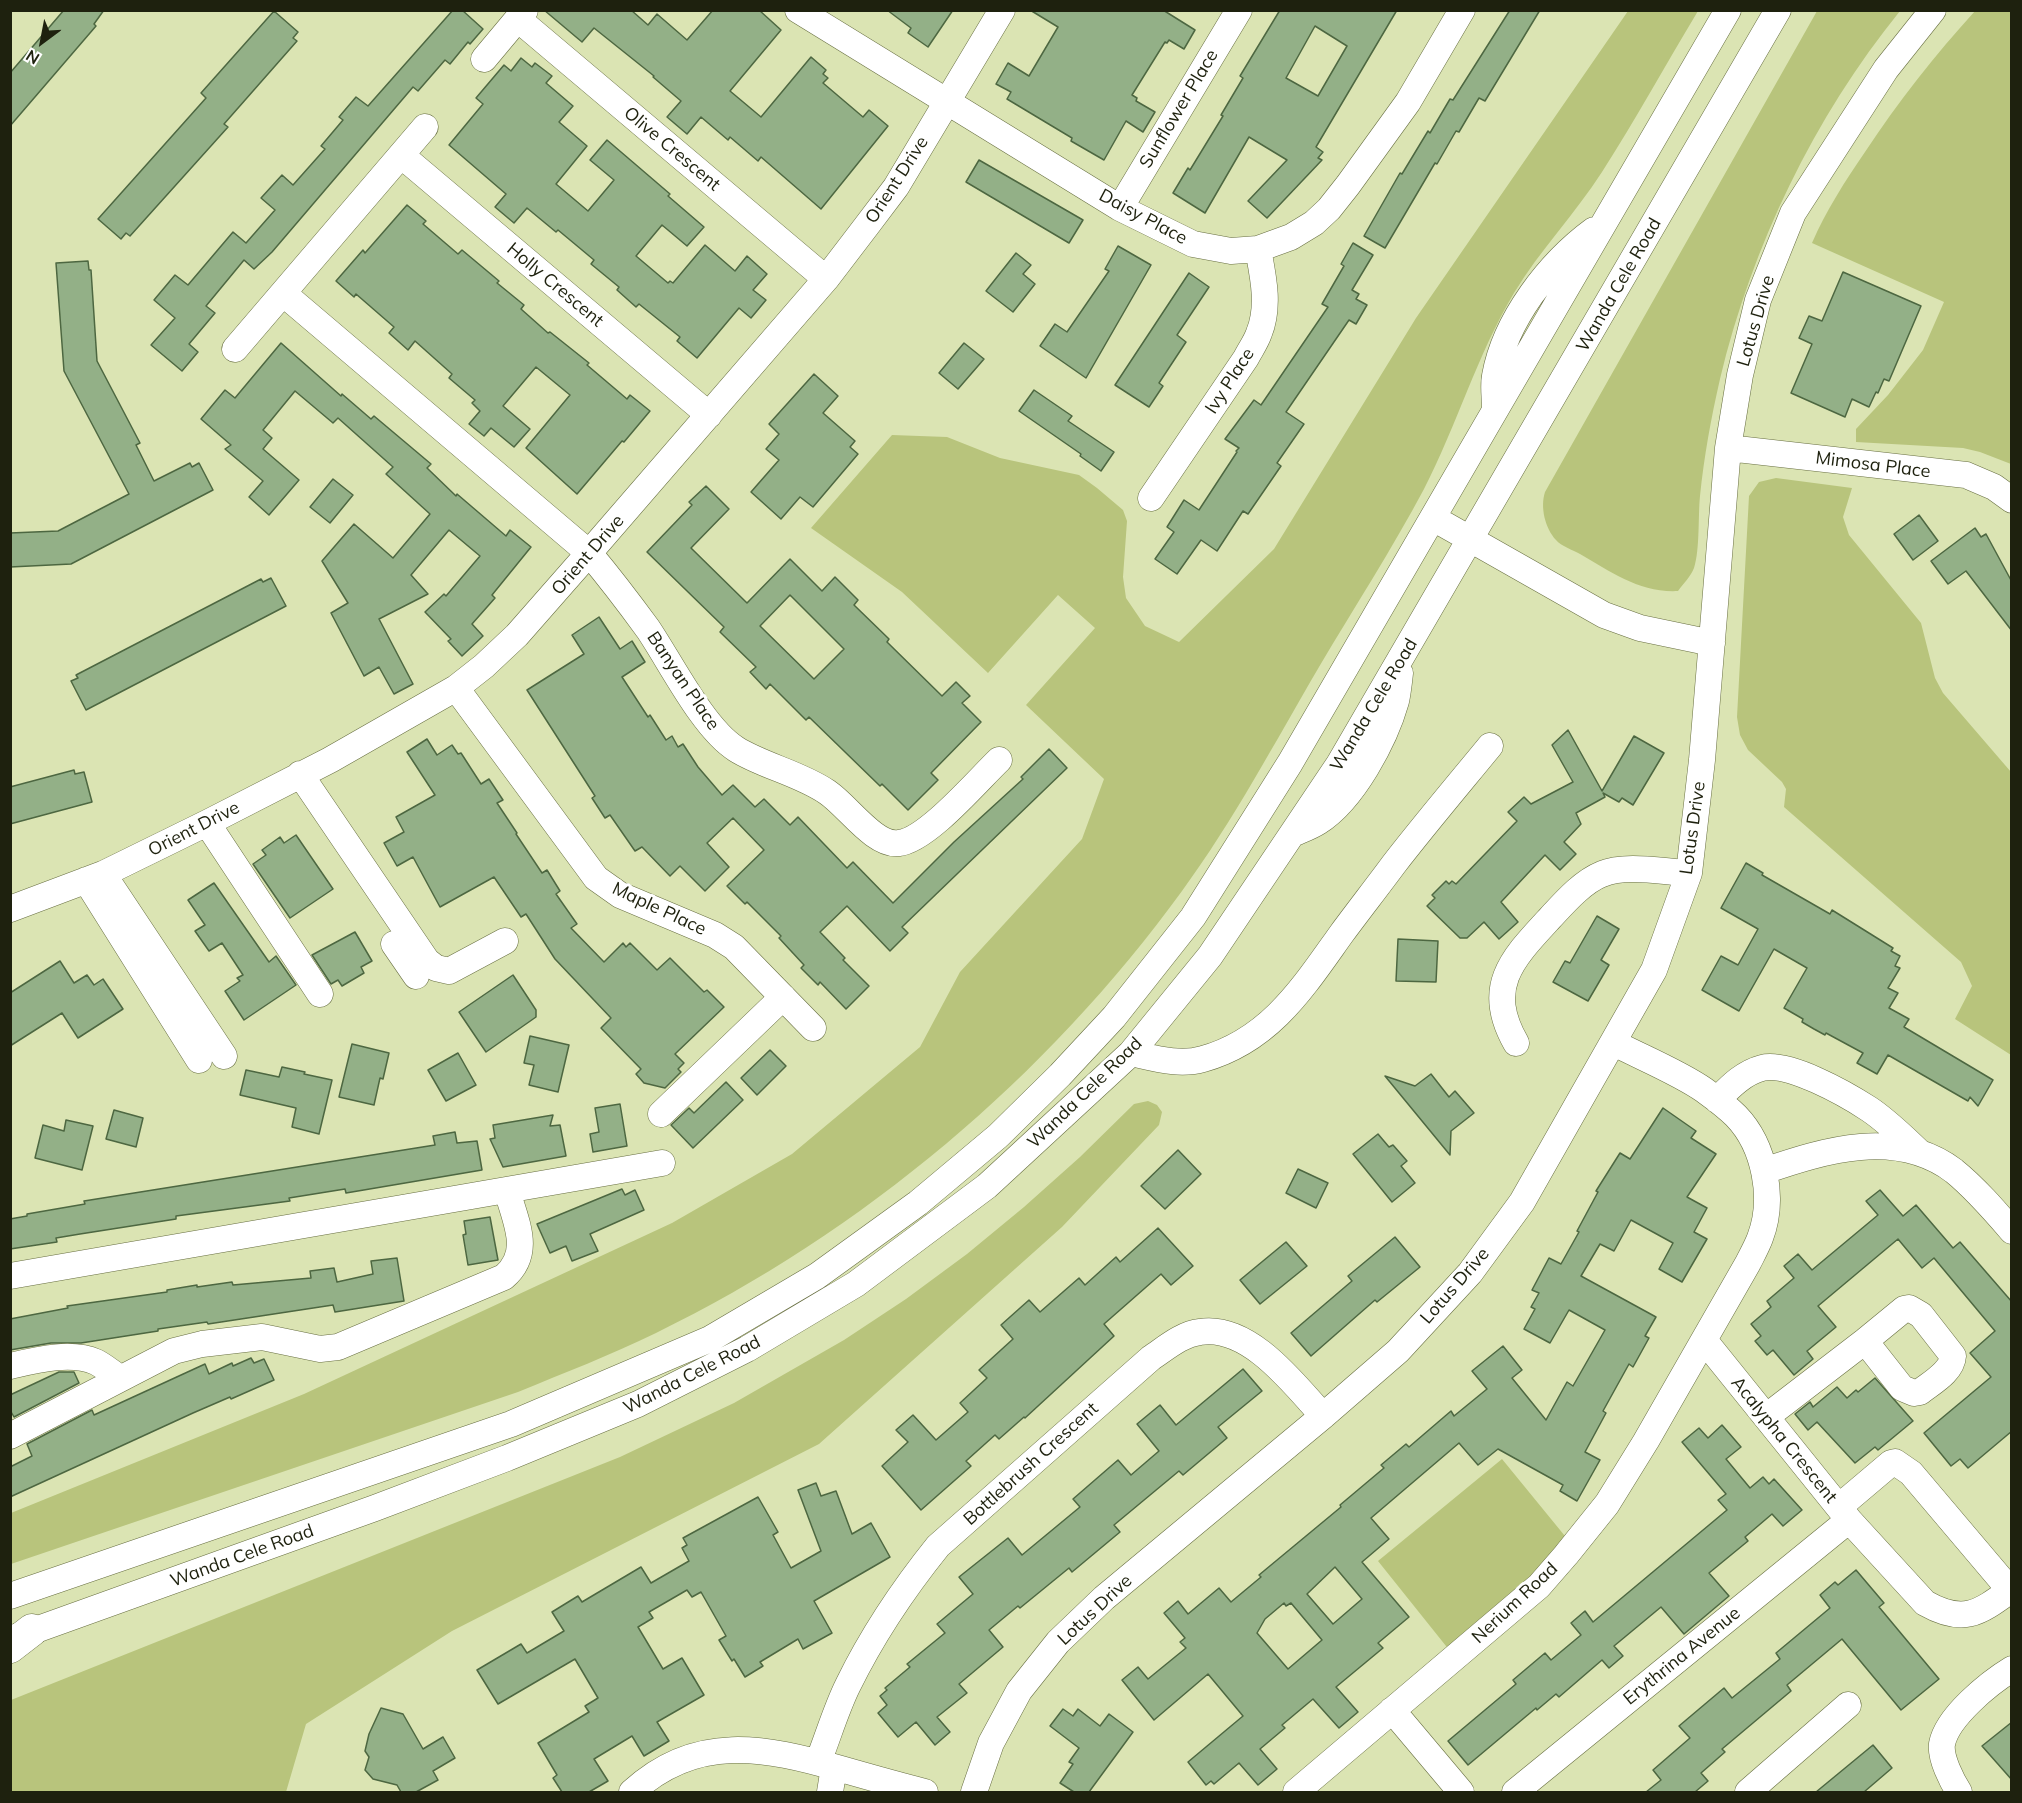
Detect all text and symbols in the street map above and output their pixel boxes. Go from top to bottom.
north arrow [12,12,72,72]
text: N [22,46,43,69]
street label: Sunflower Place [1135,46,1223,172]
street label: Olive Crescent [619,102,725,196]
street label: Orient Drive [861,132,933,228]
street label: Daisy Place [1095,185,1191,249]
street label: Wanda Cele Road [1572,214,1666,356]
street label: Holly Crescent [502,238,608,332]
street label: Lotus Drive [1733,273,1779,369]
street label: Ivy Place [1201,344,1259,418]
street label: Mimosa Place [1814,447,1932,483]
street label: Orient Drive [547,510,629,600]
street label: Banyan Place [642,628,724,734]
street label: Wanda Cele Road [1326,635,1422,775]
street label: Lotus Drive [1676,780,1710,876]
street label: Orient Drive [145,797,243,861]
street label: Maple Place [609,878,709,940]
street label: Wanda Cele Road [1023,1033,1147,1153]
street label: Lotus Drive [1416,1244,1494,1328]
street label: Wanda Cele Road [620,1331,764,1419]
street label: Acalypha Crescent [1726,1372,1842,1508]
street label: Bottlebrush Crescent [959,1398,1103,1530]
street label: Wanda Cele Road [167,1520,317,1592]
street label: Nerium Road [1468,1558,1562,1648]
street label: Lotus Drive [1053,1570,1137,1650]
street label: Erythrina Avenue [1619,1602,1745,1710]

